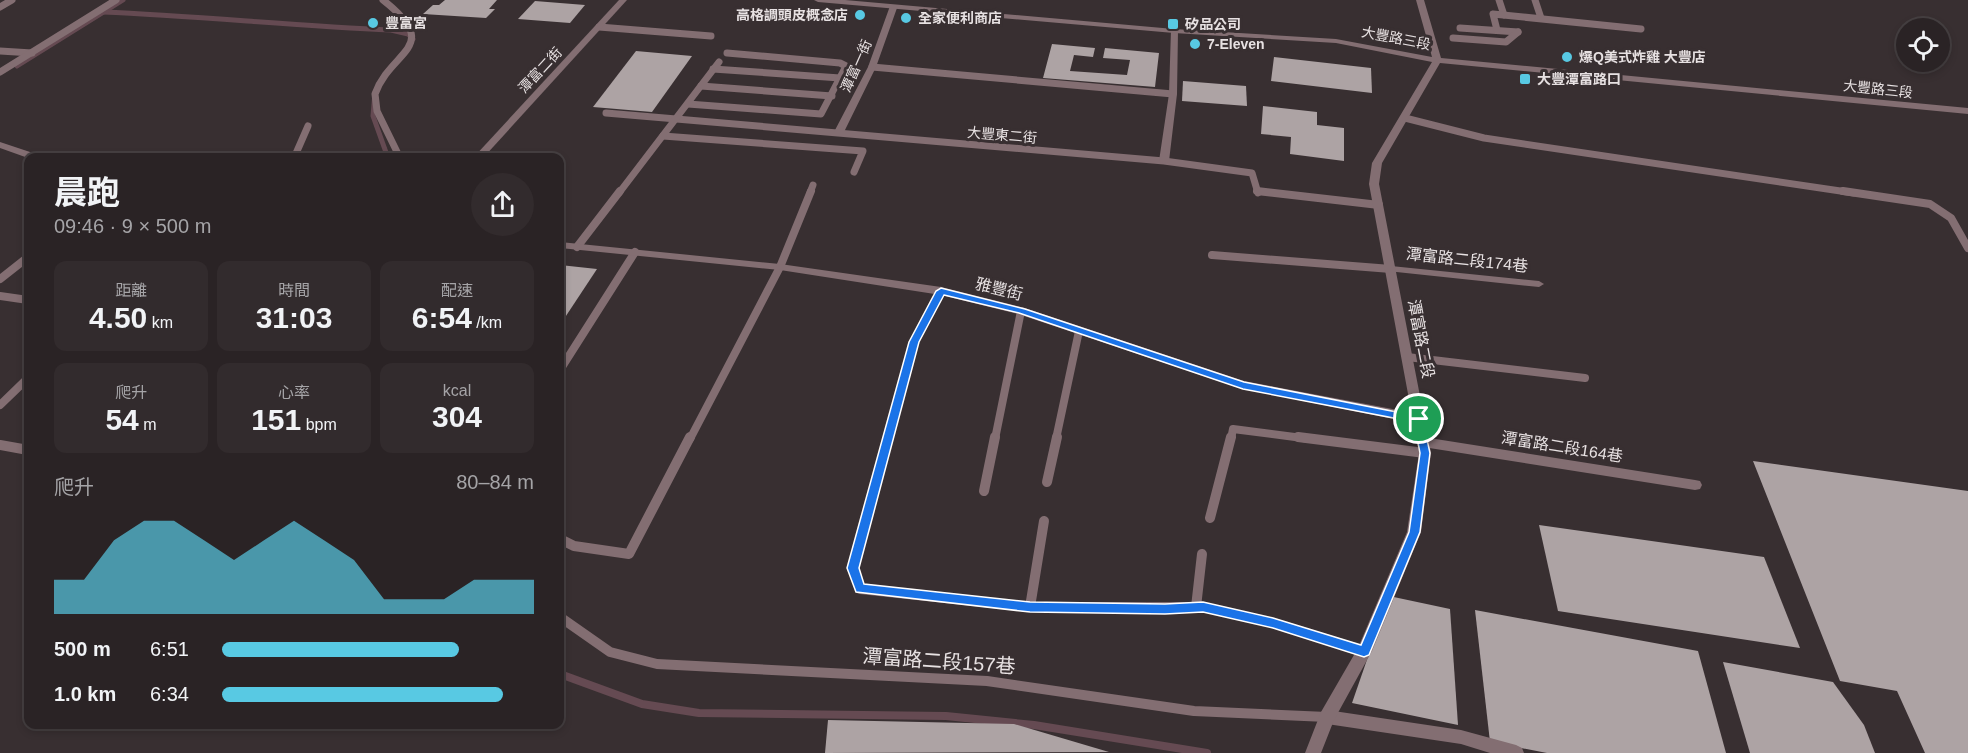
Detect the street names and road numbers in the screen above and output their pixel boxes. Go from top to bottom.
street label: 大豐路三段 [1360,23,1432,53]
street label: 潭富一街 [837,37,875,95]
street label: 潭富二街 [515,44,565,96]
street label: 大豐路三段 [1842,77,1914,101]
street label: 大豐東二街 [966,124,1038,146]
street label: 潭富路二段174巷 [1405,245,1529,275]
street label: 雅豐街 [974,275,1024,303]
street label: 潭富路二段 [1405,298,1437,380]
street label: 潭富路二段164巷 [1500,429,1624,465]
street label: 潭富路二段157巷 [862,645,1016,677]

